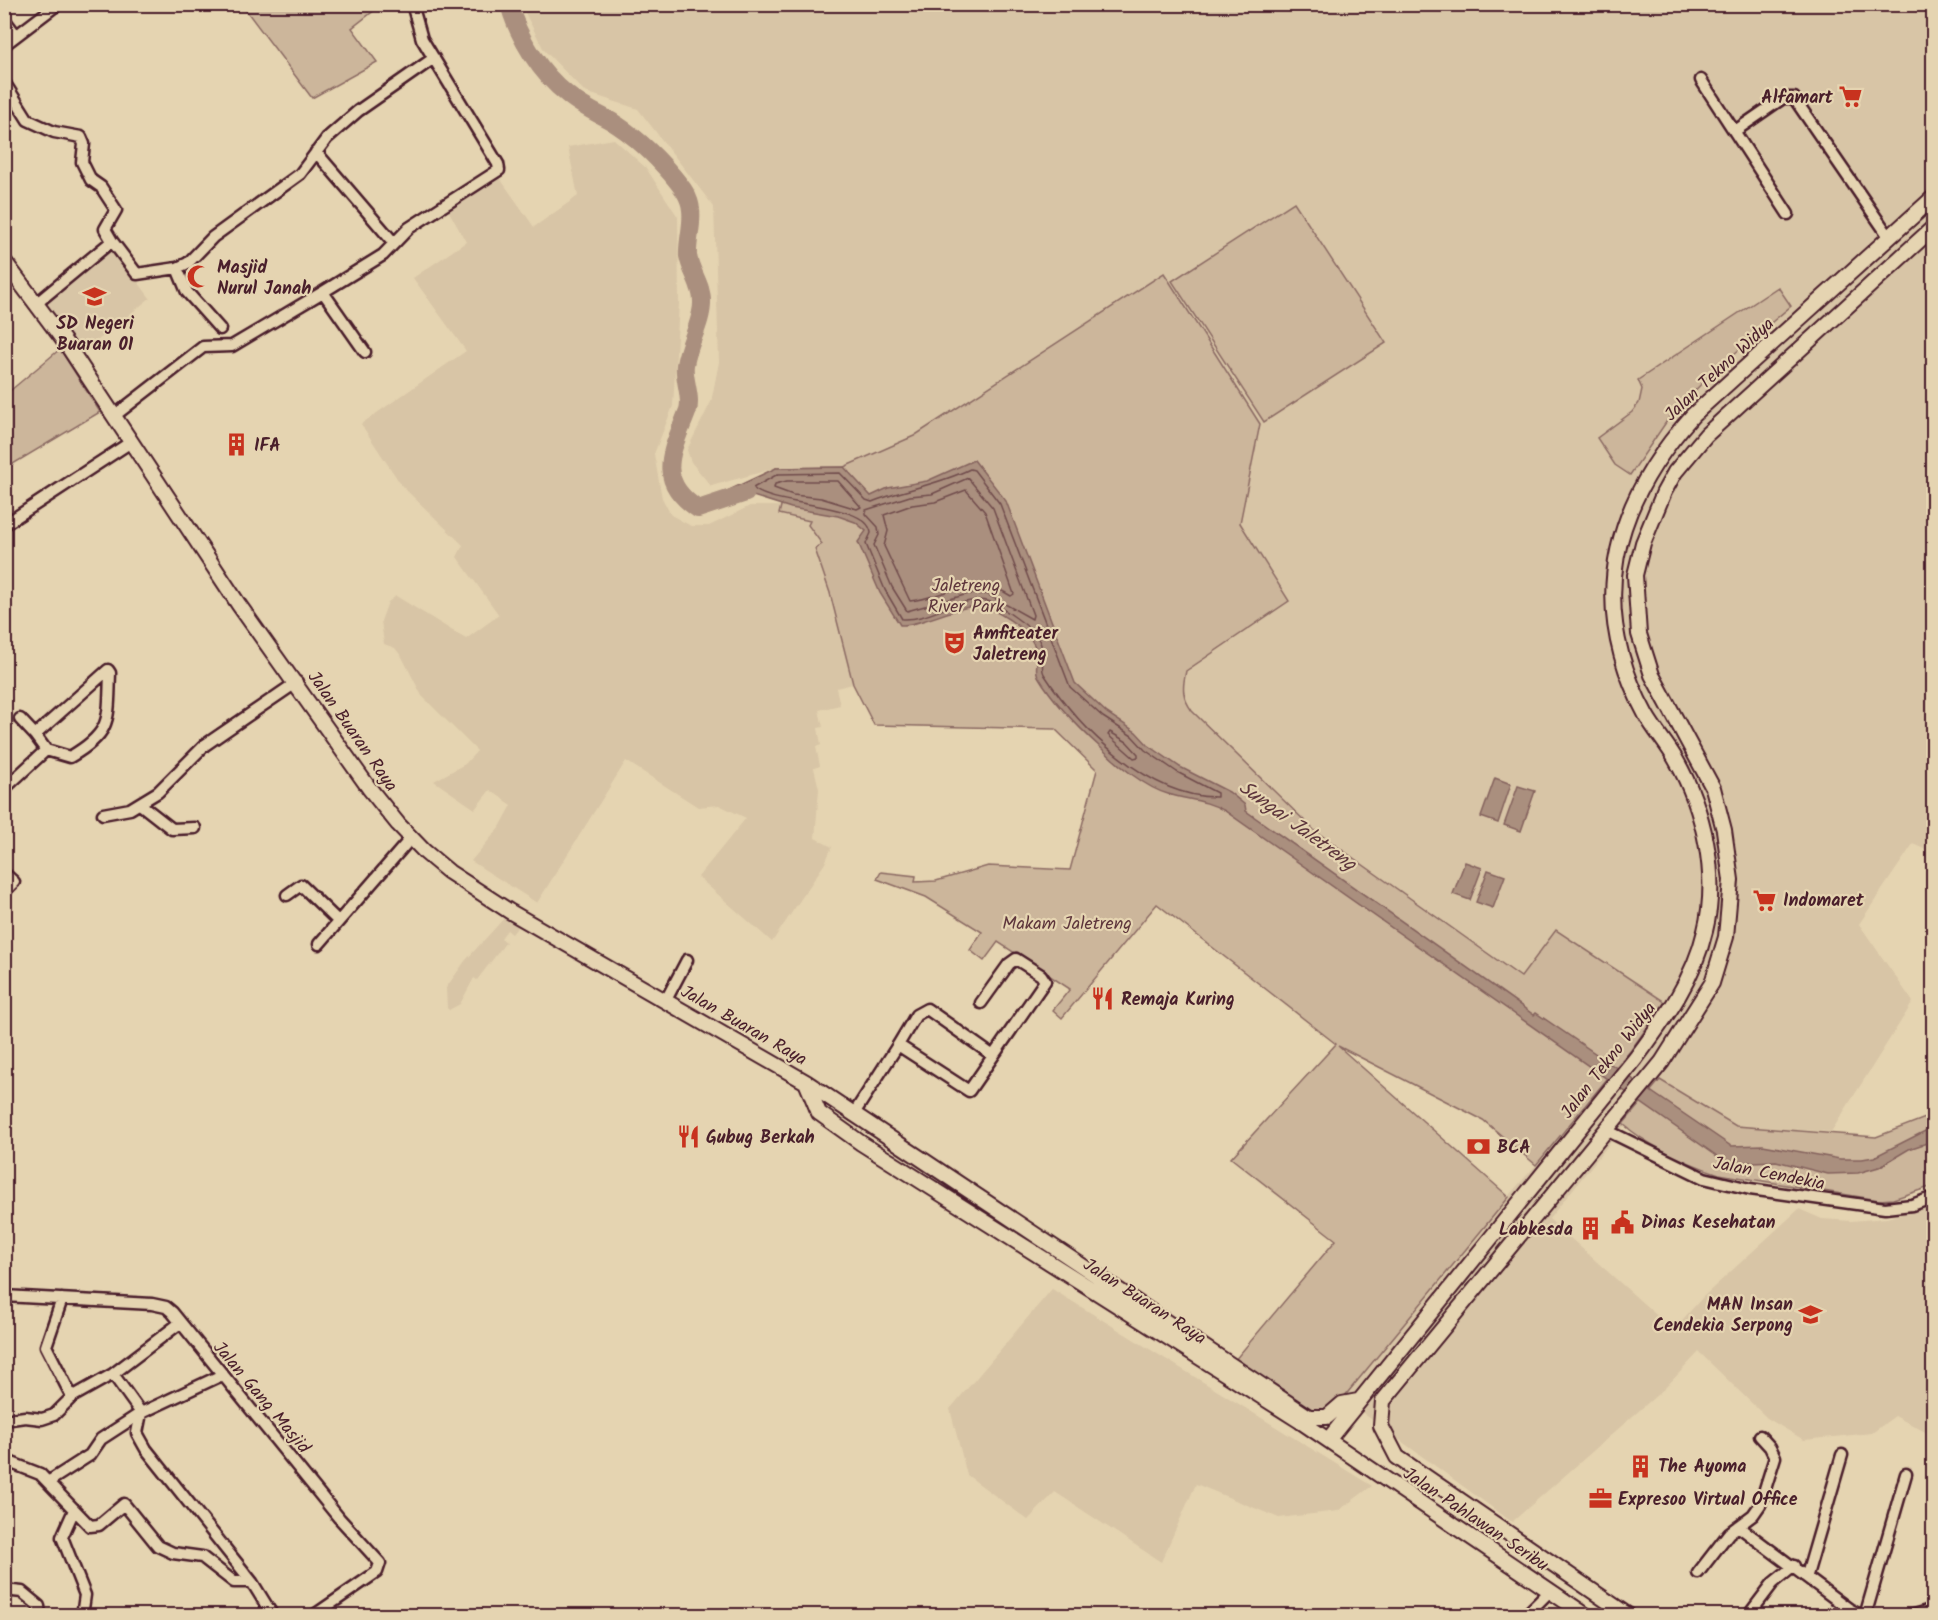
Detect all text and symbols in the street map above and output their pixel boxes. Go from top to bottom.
place label: Alfamart [1761,84,1834,113]
supermarket icon: Alfamart [1838,84,1864,110]
place label: Masjid Nurul Janah [217,254,311,304]
mosque icon: Masjid Nurul Janah [186,264,212,290]
school or university icon: SD Negeri Buaran 01 [82,284,108,310]
place label: SD Negeri Buaran 01 [56,310,134,360]
street label: Jalan Tekno Widya [1658,311,1782,429]
building icon: IFA [223,432,249,458]
place label: IFA [254,432,281,461]
park label: Jaletreng River Park [928,572,1005,622]
place label: Amfiteater Jaletreng [973,620,1059,670]
theatre icon: Amfiteater Jaletreng [942,630,968,656]
street label: Jalan Buaran Raya [299,665,404,798]
water label: Sungai Jaletreng [1231,773,1364,881]
supermarket icon: Indomaret [1752,887,1778,913]
place label: Indomaret [1783,887,1865,916]
park label: Makam Jaletreng [1002,910,1132,939]
street label: Jalan Buaran Raya [674,978,812,1074]
restaurant icon: Remaja Kuring [1090,986,1116,1012]
place label: Remaja Kuring [1121,986,1235,1015]
street label: Jalan Tekno Widya [1554,996,1664,1126]
restaurant icon: Gubug Berkah [675,1124,701,1150]
place label: Gubug Berkah [706,1124,815,1153]
bank icon: BCA [1466,1134,1492,1160]
place label: BCA [1497,1134,1531,1163]
street label: Jalan Cendekia [1710,1149,1827,1200]
public building icon: Dinas Kesehatan [1610,1209,1636,1235]
place label: Dinas Kesehatan [1641,1209,1776,1238]
place label: Labkesda [1499,1216,1573,1245]
building icon: Labkesda [1578,1216,1604,1242]
street label: Jalan Buaran Raya [1077,1251,1212,1353]
place label: MAN Insan Cendekia Serpong [1653,1291,1793,1341]
school or university icon: MAN Insan Cendekia Serpong [1798,1301,1824,1327]
street label: Jalan Gang Masjid [205,1335,317,1461]
building icon: The Ayoma [1627,1453,1653,1479]
place label: The Ayoma [1658,1453,1746,1482]
street label: Jalan Pahlawan Seribu [1396,1461,1554,1580]
office icon: Expresoo Virtual Office [1587,1486,1613,1512]
place label: Expresoo Virtual Office [1618,1486,1798,1515]

